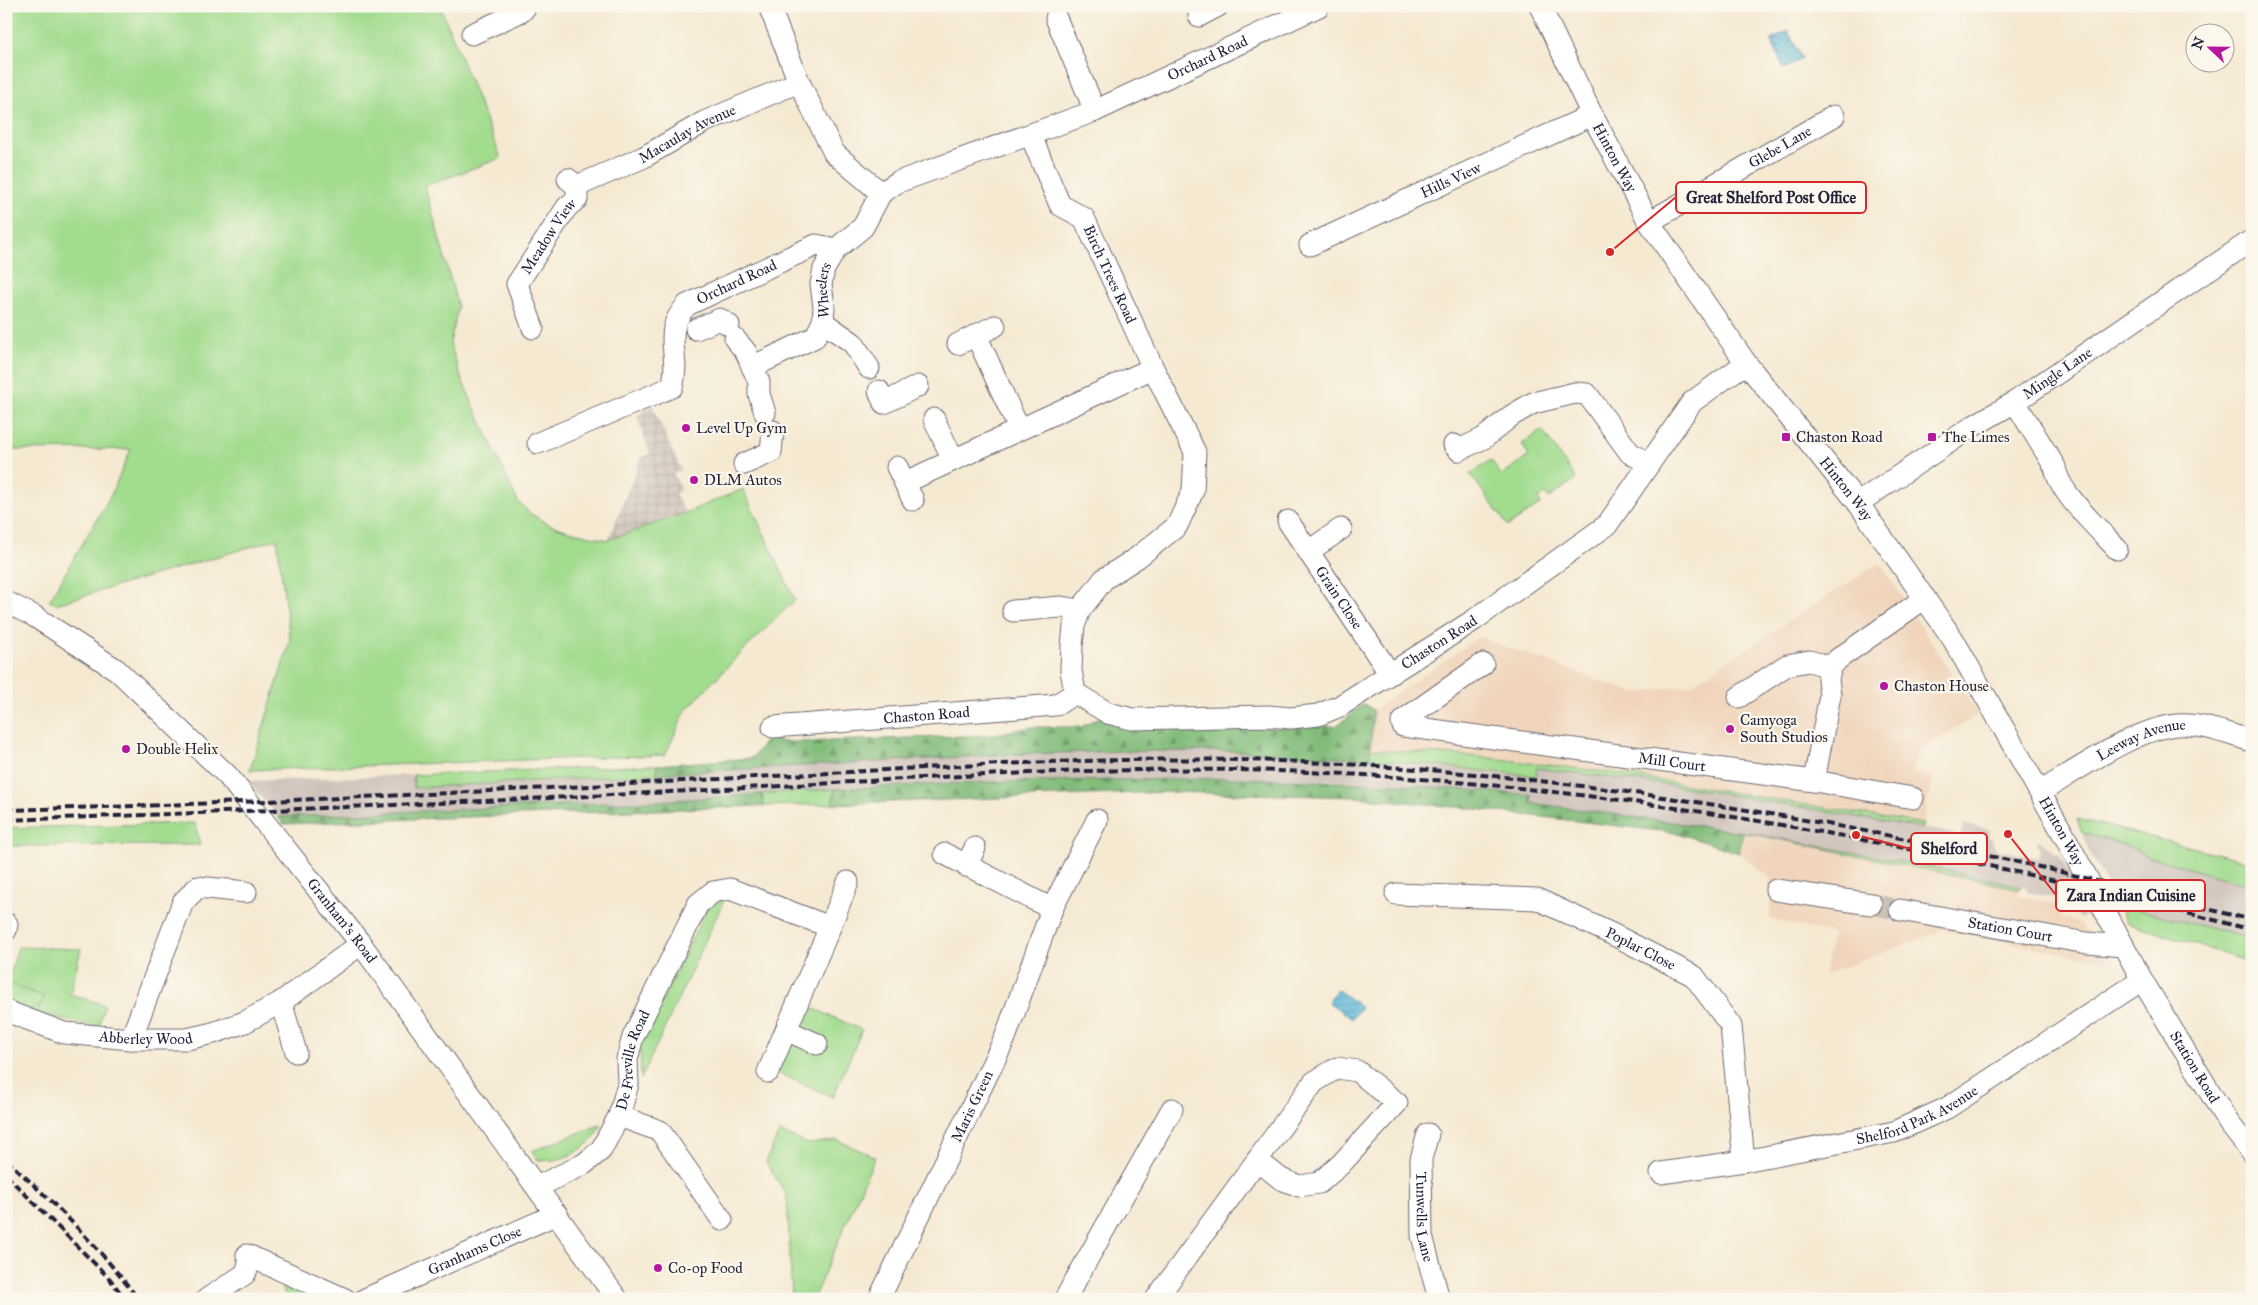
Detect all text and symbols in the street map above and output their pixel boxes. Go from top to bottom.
north arrow [2186,22,2236,72]
street label: Orchard Road [1165,32,1251,85]
text: N [2188,35,2209,52]
street label: Macaulay Avenue [635,101,738,167]
street label: Hinton Way [1589,120,1641,196]
street label: Glebe Lane [1745,122,1815,172]
street label: Hills View [1418,158,1484,202]
callout: Great Shelford Post Office [1676,182,1866,213]
text: Great Shelford Post Office [1686,188,1856,207]
street label: Meadow View [517,194,580,277]
street label: Birch Trees Road [1079,222,1140,327]
street label: Orchard Road [694,255,780,308]
street label: Wheelers [812,258,835,319]
street label: Mingle Lane [2019,343,2095,403]
place label: Level Up Gym [696,419,787,437]
marker: Level Up Gym [680,422,692,434]
place label: Chaston Road [1796,428,1883,446]
place label: The Limes [1942,428,2010,446]
marker: Chaston Road [1780,431,1792,443]
marker: The Limes [1926,431,1938,443]
street label: Hinton Way [1816,453,1877,525]
place label: DLM Autos [704,471,782,489]
marker: DLM Autos [688,474,700,486]
street label: Grain Close [1312,563,1367,633]
street label: Chaston Road [1398,611,1481,673]
place label: Chaston House [1894,677,1989,695]
marker: Chaston House [1878,680,1890,692]
street label: Chaston Road [883,703,971,727]
place label: Camyoga South Studios [1740,711,1828,746]
street label: Leeway Avenue [2093,716,2186,765]
marker: Camyoga South Studios [1724,723,1736,735]
place label: Double Helix [136,740,218,758]
marker: Double Helix [120,743,132,755]
street label: Mill Court [1637,749,1707,776]
street label: Hinton Way [2035,793,2088,870]
callout: Shelford [1911,833,1987,864]
text: Shelford [1921,839,1978,858]
street label: Granham's Road [303,875,381,967]
callout: Zara Indian Cuisine [2056,880,2205,911]
text: Zara Indian Cuisine [2066,886,2196,905]
street label: Station Court [1967,913,2055,946]
street label: Poplar Close [1603,923,1679,974]
street label: De Freville Road [612,1007,654,1112]
street label: Abberley Wood [97,1027,195,1048]
street label: Station Road [2166,1028,2224,1107]
street label: Maris Green [947,1068,997,1145]
street label: Shelford Park Avenue [1855,1081,1981,1148]
street label: Tunwells Lane [1412,1172,1438,1264]
street label: Granhams Close [425,1222,524,1279]
place label: Co-op Food [668,1259,743,1277]
marker: Co-op Food [652,1262,664,1274]

